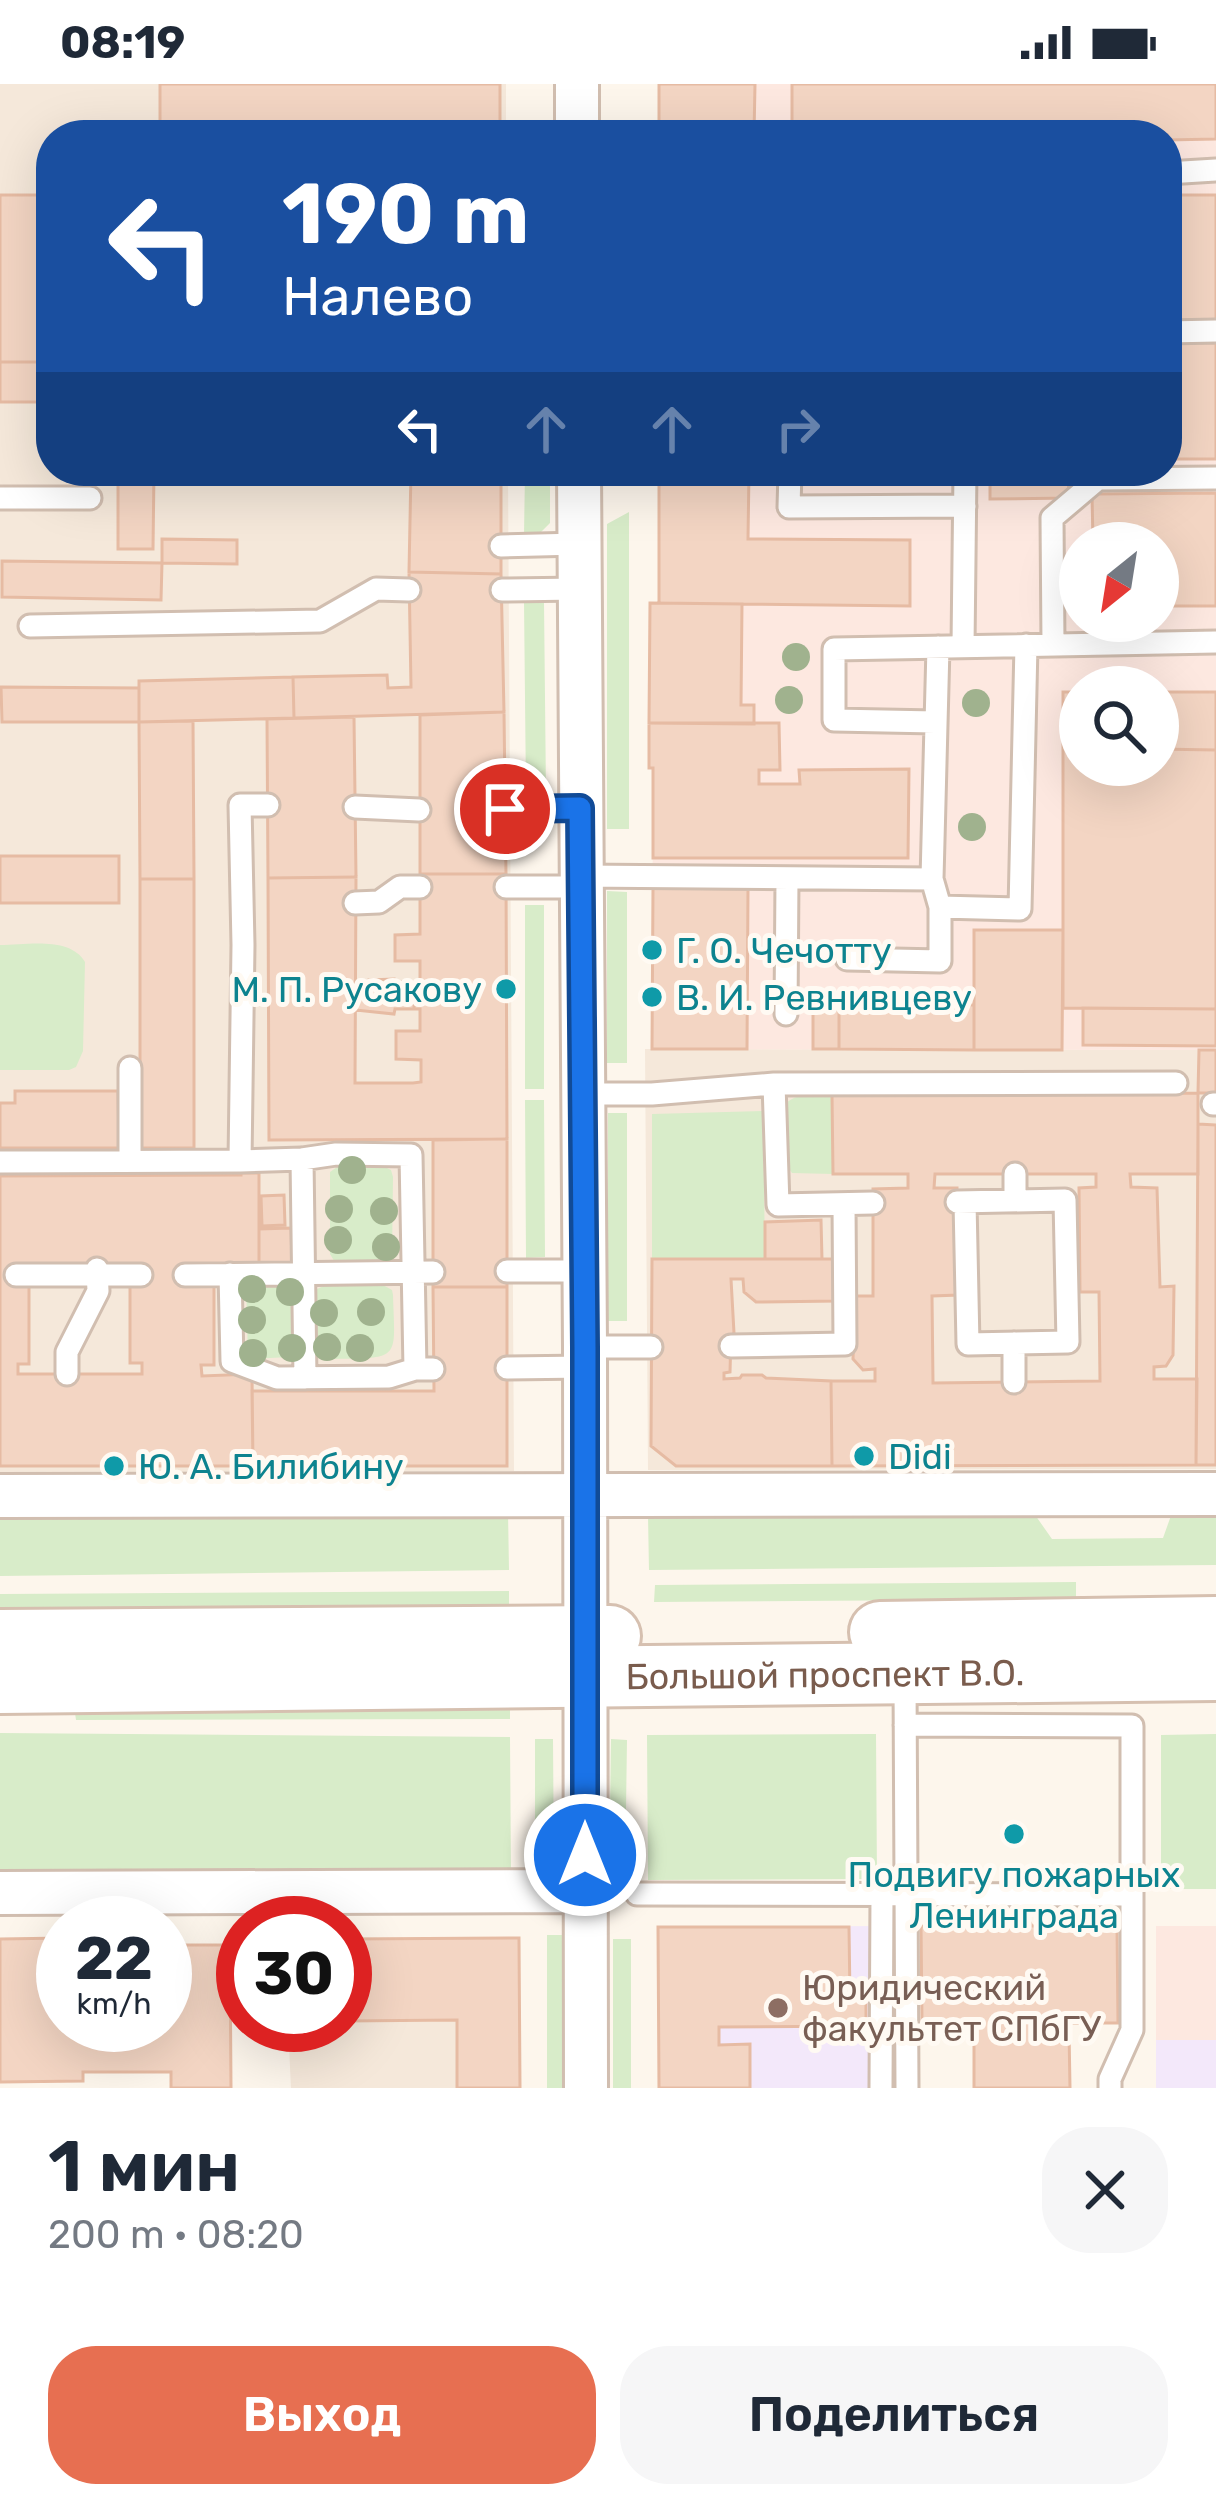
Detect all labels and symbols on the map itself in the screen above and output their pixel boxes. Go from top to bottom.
north arrow [1059,522,1179,642]
pin [454,758,556,860]
place label: Г. О. Чечотту [676,929,892,972]
marker: Г. О. Чечотту [639,937,665,963]
place label: М. П. Русакову [231,968,482,1011]
marker: М. П. Русакову [493,976,519,1002]
place label: В. И. Ревнивцеву [676,976,972,1019]
marker: В. И. Ревнивцеву [639,984,665,1010]
place label: Didi [888,1435,952,1478]
marker: Didi [851,1443,877,1469]
place label: Ю. А. Билибину [138,1445,404,1488]
marker: Ю. А. Билибину [101,1453,127,1479]
street label: Большой проспект В.О. [625,1651,1025,1698]
position arrow [522,1792,648,1918]
marker: Подвигу пожарных Ленинграда [1001,1821,1027,1847]
place label: Подвигу пожарных Ленинграда [847,1853,1181,1937]
speed limit sign: 30 [216,1896,372,2052]
place label: Юридический факультет СПбГУ [802,1966,1102,2050]
marker: Юридический факультет СПбГУ [765,1995,791,2021]

